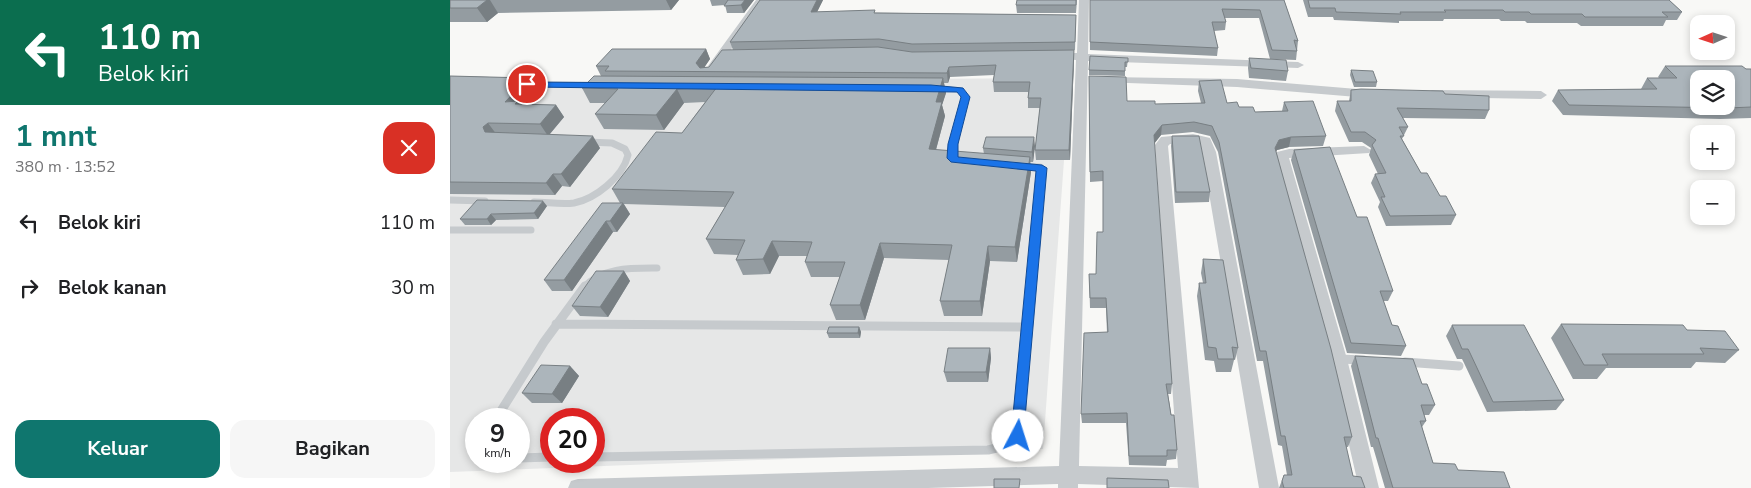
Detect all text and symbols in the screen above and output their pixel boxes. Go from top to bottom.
text: 110 m [98,14,201,61]
north arrow [1690,15,1735,60]
map controls [1690,15,1735,225]
icon: left [15,20,80,85]
text: Belok kiri [98,59,189,89]
pin [506,63,548,105]
icon: arrive [513,70,541,98]
button: layers [1690,70,1735,115]
text: 1 mnt [15,116,96,157]
button: close [383,122,435,174]
button: + [1690,125,1735,170]
text: 380 m · 13:52 [15,156,116,178]
button: − [1690,180,1735,225]
icon: left [15,209,43,237]
text: Belok kiri [58,210,141,236]
text: 110 m [380,210,435,236]
icon: right [15,274,43,302]
text: Belok kanan [58,275,167,301]
text: 30 m [391,275,435,301]
speed limit sign: 20 [540,408,605,473]
position arrow [991,409,1043,461]
text: 9 [490,417,505,451]
button: Keluar [15,420,220,478]
button: Bagikan [230,420,435,478]
text: km/h [484,445,511,461]

